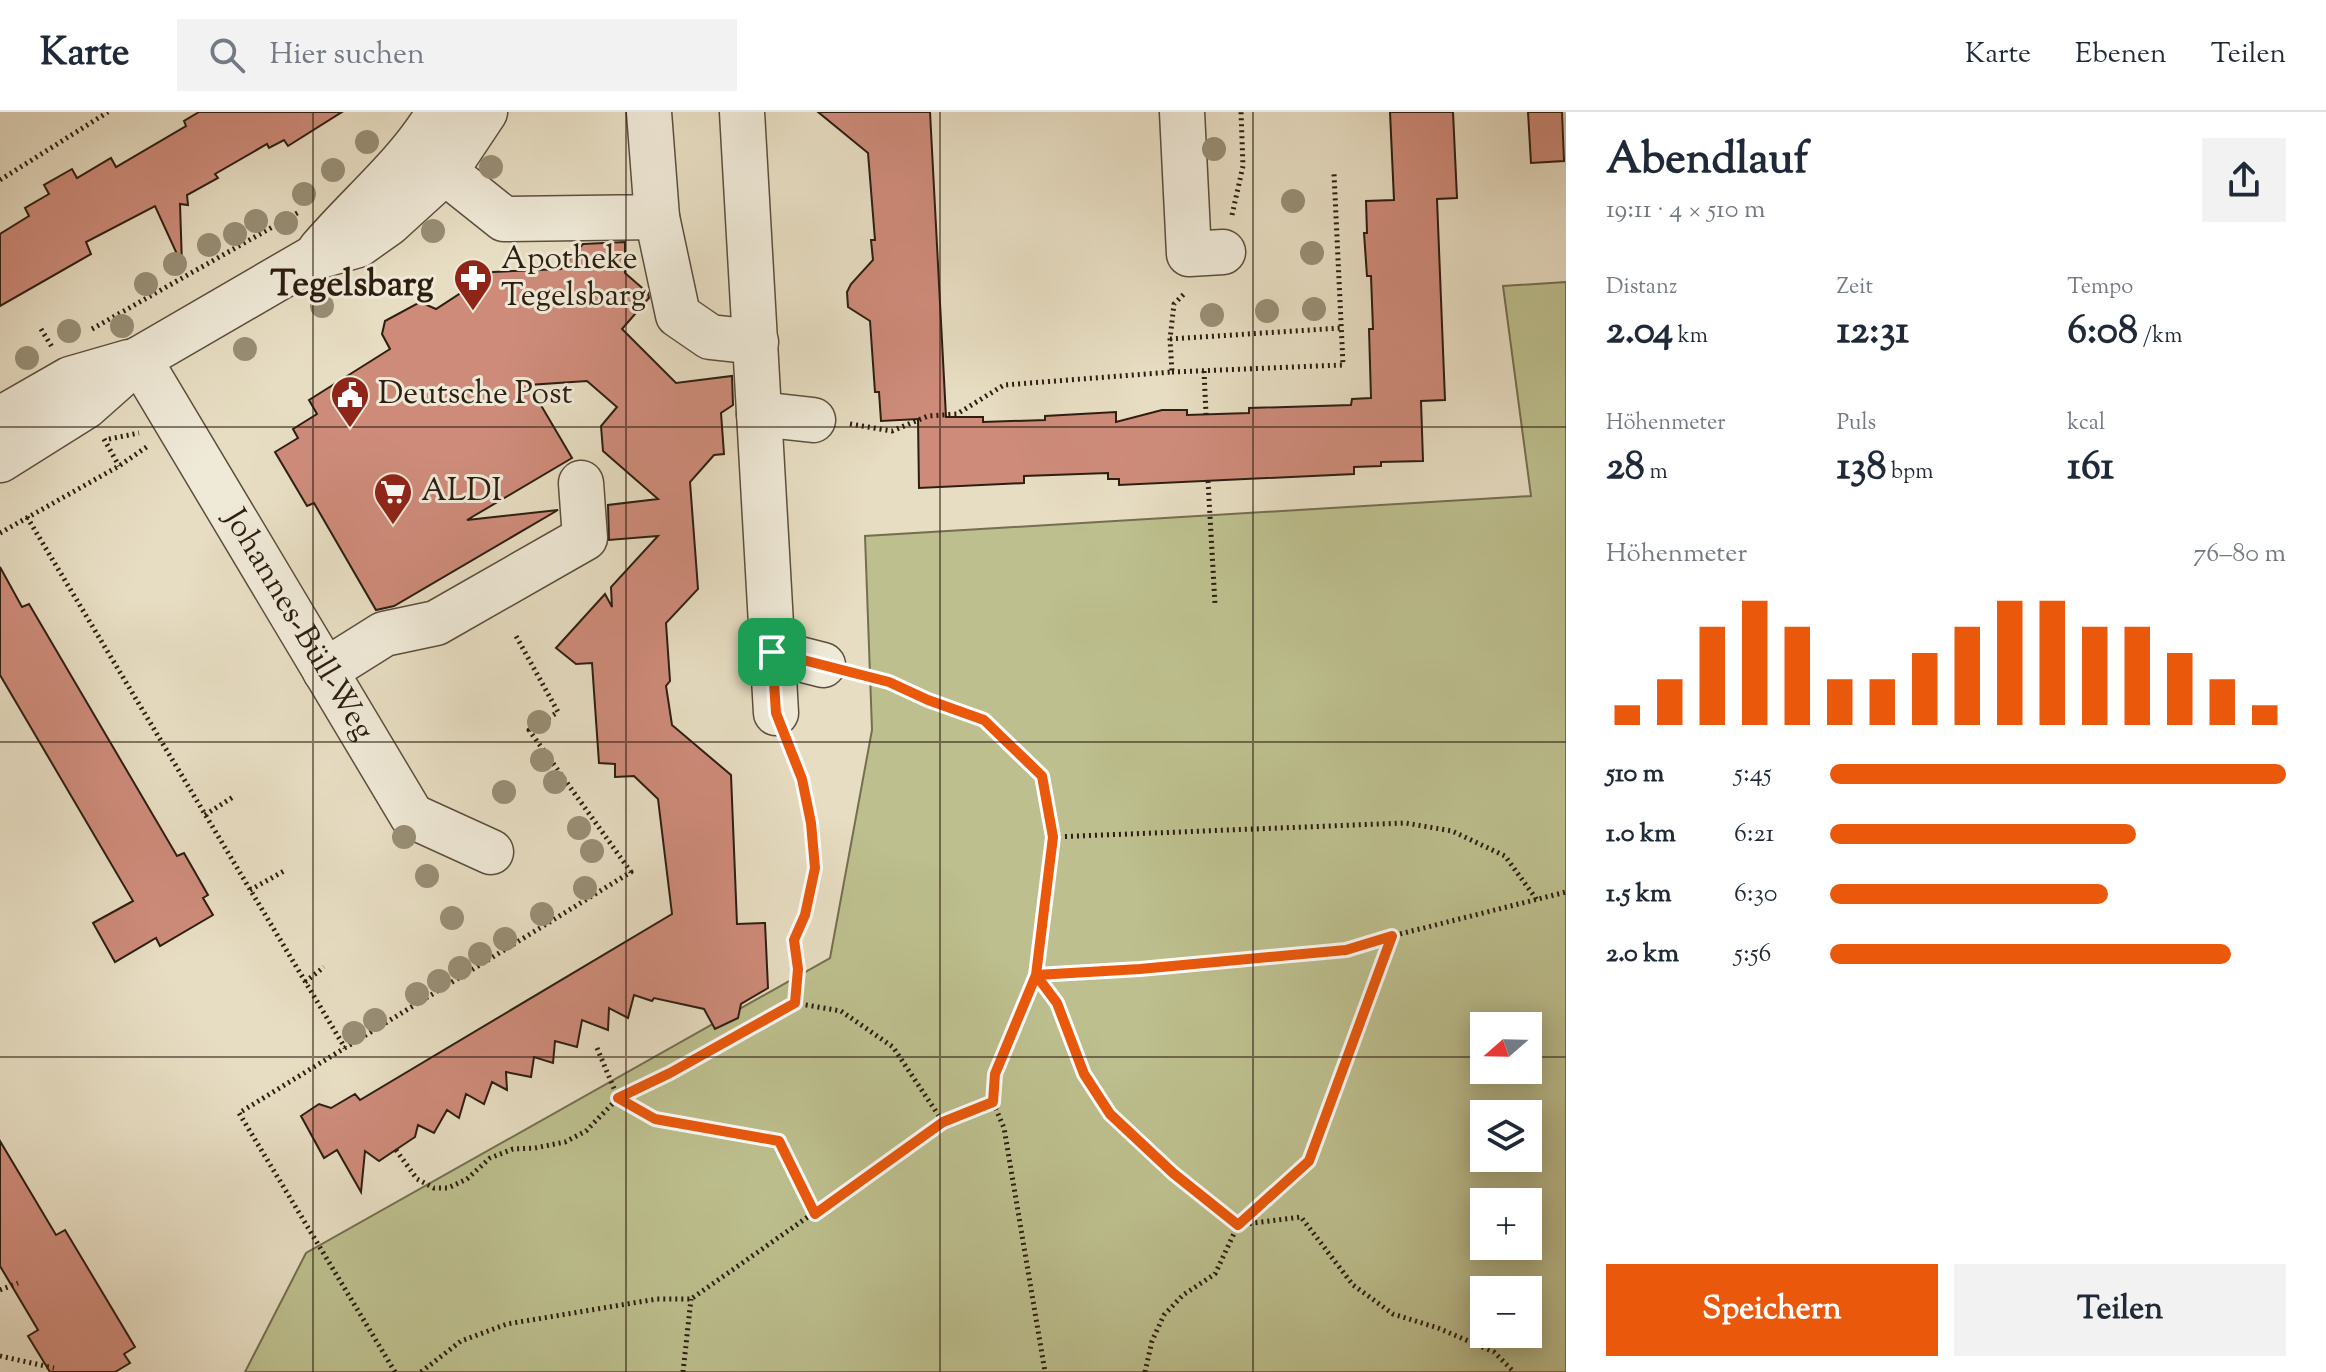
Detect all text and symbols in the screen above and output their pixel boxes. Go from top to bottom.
search box [177,19,737,91]
text: Karte [40,28,129,82]
icon: search [205,33,249,77]
text: Hier suchen [269,34,425,77]
text: Karte [1965,35,2031,75]
text: Ebenen [2075,35,2167,75]
text: Teilen [2211,35,2286,75]
text: Abendlauf [1606,130,1809,193]
button: share [2202,138,2286,222]
text: 19:11 · 4 × 510 m [1606,192,1765,229]
place label: Apotheke Tegelsbarg [501,237,646,320]
pharmacy icon: Apotheke Tegelsbarg [452,257,494,312]
district label: Tegelsbarg [270,260,434,312]
text: Distanz [1606,272,1677,304]
text: Zeit [1837,272,1873,304]
text: Tempo [2067,272,2133,304]
text: 2.04 [1606,304,1673,361]
text: 12:31 [1837,304,1909,361]
text: 6:08 [2067,304,2138,361]
text: km [1673,321,1708,353]
text: /km [2138,321,2182,353]
place label: Deutsche Post [378,372,572,418]
public building icon: Deutsche Post [329,374,371,429]
text: Höhenmeter [1606,408,1725,440]
text: Puls [1837,408,1876,440]
text: kcal [2067,408,2105,440]
text: 28 [1606,440,1645,497]
text: 138 [1837,440,1886,497]
text: 161 [2067,440,2114,497]
text: m [1645,457,1668,489]
text: bpm [1886,457,1933,489]
place label: ALDI [421,469,502,515]
supermarket icon: ALDI [372,471,414,526]
street label: Johannes-Büll-Weg [210,499,385,750]
text: Höhenmeter [1606,536,1747,573]
text: 76–80 m [2193,536,2286,573]
pin [738,618,806,686]
icon: arrive [750,630,794,674]
text: 510 m [1606,756,1664,793]
text: 5:45 [1734,756,1772,793]
text: 1.0 km [1606,816,1676,853]
text: 6:21 [1734,816,1774,853]
text: 1.5 km [1606,876,1672,913]
text: 6:30 [1734,876,1777,913]
text: 2.0 km [1606,936,1679,973]
text: 5:56 [1734,936,1771,973]
north arrow [1470,1012,1542,1084]
map controls [1470,1012,1542,1348]
button: layers [1470,1100,1542,1172]
button: + [1470,1188,1542,1260]
button: Speichern [1606,1264,1938,1356]
button: Teilen [1954,1264,2286,1356]
button: − [1470,1276,1542,1348]

